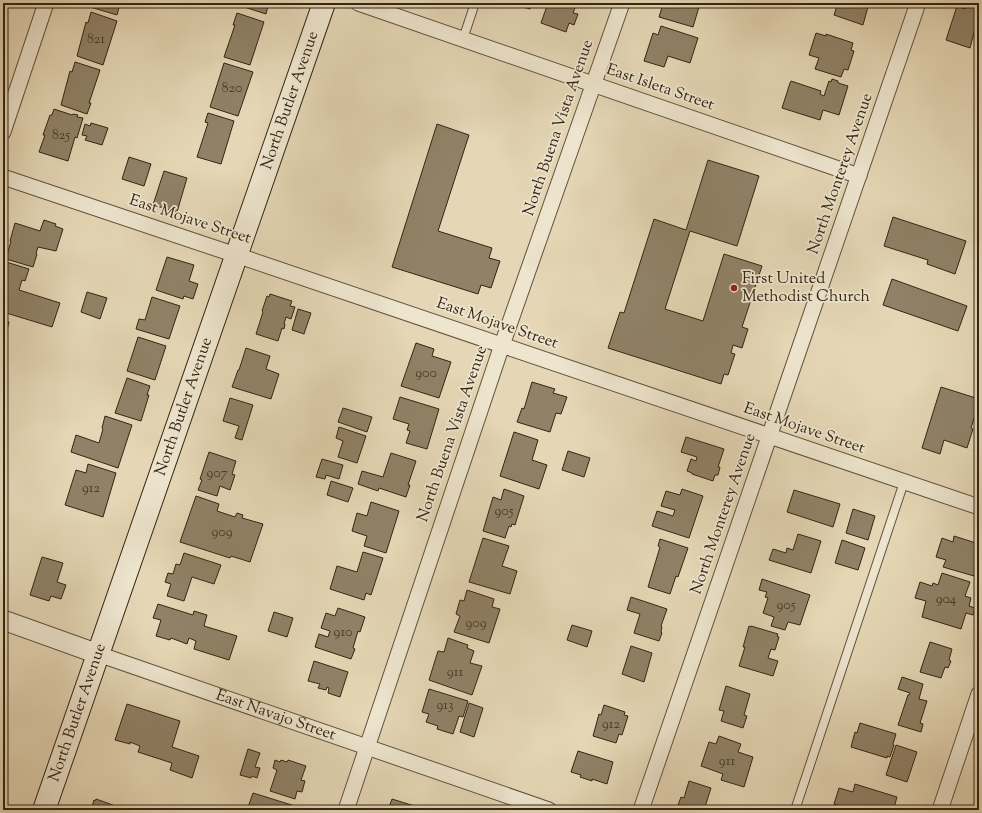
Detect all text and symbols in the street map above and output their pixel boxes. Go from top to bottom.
street label: North Butler Avenue [256,28,325,173]
house number: 821 [87,30,105,50]
street label: North Buena Vista Avenue [518,37,600,219]
street label: East Isleta Street [603,59,718,117]
house number: 820 [222,79,242,99]
street label: North Monterey Avenue [803,90,879,258]
house number: 825 [52,126,70,146]
street label: East Mojave Street [126,189,254,251]
place label: First United Methodist Church [742,268,871,309]
marker: First United Methodist Church [729,283,739,293]
street label: East Mojave Street [433,292,561,356]
street label: North Butler Avenue [149,334,219,479]
street label: North Buena Vista Avenue [412,343,494,525]
house number: 900 [415,364,437,384]
street label: East Mojave Street [740,397,868,461]
street label: North Monterey Avenue [686,430,762,598]
house number: 907 [206,464,228,484]
house number: 912 [82,479,101,499]
house number: 905 [495,502,514,522]
house number: 909 [211,523,233,543]
house number: 904 [936,590,956,610]
house number: 905 [777,596,796,616]
house number: 909 [465,614,487,634]
house number: 910 [334,623,352,643]
street label: North Butler Avenue [43,640,112,785]
house number: 911 [447,663,463,683]
street label: East Navajo Street [212,684,339,747]
house number: 913 [436,696,454,716]
house number: 912 [602,715,621,735]
house number: 911 [719,752,735,772]

